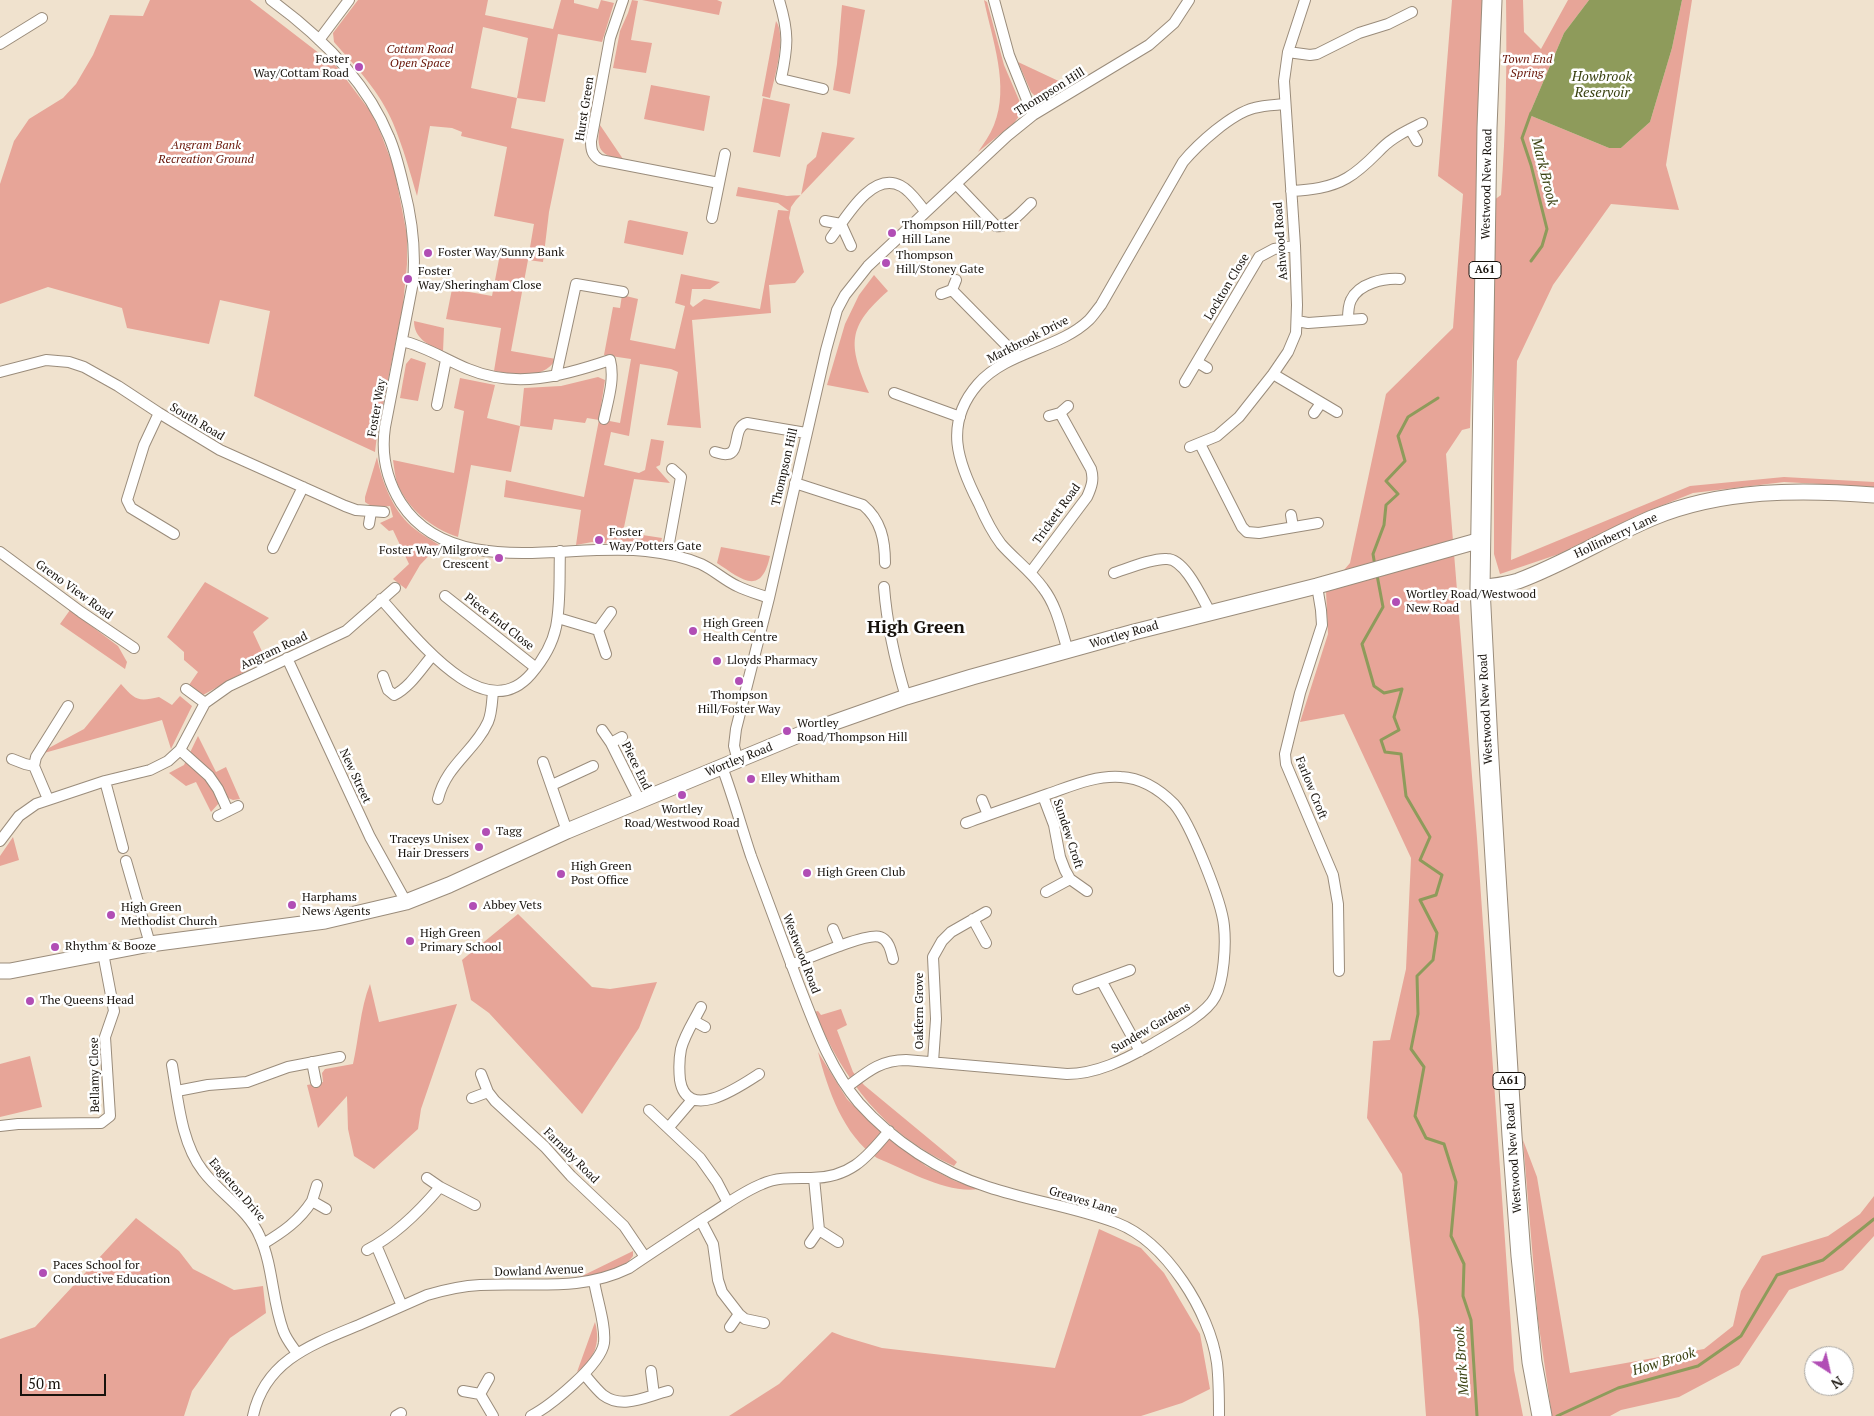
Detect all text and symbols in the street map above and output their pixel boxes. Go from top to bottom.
park label: Cottam Road Open Space [387,43,453,71]
place label: Foster Way/Cottam Road [253,53,349,81]
park label: Town End Spring [1502,53,1552,81]
marker: Foster Way/Cottam Road [353,61,365,73]
street label: Thompson Hill [1012,65,1088,119]
water label: Howbrook Reservoir [1572,69,1632,102]
street label: Hurst Green [573,76,597,142]
street label: Westwood New Road [1479,128,1495,240]
water label: Mark Brook [1527,136,1561,208]
park label: Angram Bank Recreation Ground [158,139,254,167]
street label: Ashwood Road [1271,201,1291,281]
place label: Thompson Hill/Potter Hill Lane [902,219,1019,247]
marker: Thompson Hill/Potter Hill Lane [886,227,898,239]
place label: Foster Way/Sunny Bank [438,246,564,260]
marker: Foster Way/Sunny Bank [422,247,434,259]
place label: Thompson Hill/Stoney Gate [896,249,984,277]
street label: Lockton Close [1201,251,1253,323]
marker: Thompson Hill/Stoney Gate [880,257,892,269]
road number: A61 [1469,262,1501,278]
place label: Foster Way/Sheringham Close [418,265,541,293]
marker: Foster Way/Sheringham Close [402,273,414,285]
street label: Markbrook Drive [985,313,1071,367]
street label: Foster Way [365,378,389,438]
street label: South Road [167,400,227,444]
street label: Thompson Hill [769,427,801,507]
street label: Trickett Road [1030,481,1084,547]
street label: Hollinberry Lane [1572,510,1660,562]
place label: Foster Way/Potters Gate [609,526,701,554]
marker: Foster Way/Potters Gate [593,534,605,546]
place label: Foster Way/Milgrove Crescent [379,544,489,572]
marker: Foster Way/Milgrove Crescent [493,552,505,564]
street label: Greno View Road [33,557,115,623]
place label: Wortley Road/Westwood New Road [1406,588,1536,616]
street label: Piece End Close [461,590,537,654]
marker: Wortley Road/Westwood New Road [1390,596,1402,608]
place label: High Green Health Centre [703,617,778,645]
district label: High Green [867,617,965,639]
street label: Wortley Road [1088,618,1160,652]
marker: High Green Health Centre [687,625,699,637]
street label: Angram Road [238,629,310,673]
street label: Westwood New Road [1476,653,1496,765]
place label: Lloyds Pharmacy [727,654,817,668]
marker: Lloyds Pharmacy [711,655,723,667]
marker: Thompson Hill/Foster Way [733,675,745,687]
place label: Thompson Hill/Foster Way [698,689,780,717]
place label: Wortley Road/Thompson Hill [797,717,908,745]
marker: Wortley Road/Thompson Hill [781,725,793,737]
street label: Piece End [618,740,654,792]
street label: Wortley Road [703,740,775,780]
street label: New Street [336,746,374,806]
street label: Farlow Croft [1292,755,1330,821]
place label: Elley Whitham [761,772,840,786]
marker: Elley Whitham [745,773,757,785]
marker: Wortley Road/Westwood Road [676,789,688,801]
street label: Sundew Croft [1050,797,1086,871]
place label: Wortley Road/Westwood Road [624,803,740,831]
place label: Tagg [496,825,522,839]
marker: Tagg [480,826,492,838]
place label: Traceys Unisex Hair Dressers [390,833,469,861]
marker: Traceys Unisex Hair Dressers [473,841,485,853]
place label: High Green Post Office [571,860,632,888]
place label: High Green Club [817,866,905,880]
marker: High Green Club [801,867,813,879]
marker: High Green Post Office [555,868,567,880]
place label: Harphams News Agents [302,891,371,919]
marker: Harphams News Agents [286,899,298,911]
place label: Abbey Vets [483,899,542,913]
marker: Abbey Vets [467,900,479,912]
place label: High Green Methodist Church [121,901,217,929]
marker: High Green Methodist Church [105,909,117,921]
street label: Westwood Road [779,912,823,996]
place label: High Green Primary School [420,927,502,955]
marker: High Green Primary School [404,935,416,947]
place label: Rhythm & Booze [65,940,156,954]
marker: Rhythm & Booze [49,941,61,953]
street label: Oakfern Grove [913,973,927,1049]
place label: The Queens Head [40,994,134,1008]
marker: The Queens Head [24,995,36,1007]
street label: Sundew Gardens [1109,1000,1193,1056]
street label: Bellamy Close [87,1037,103,1113]
road number: A61 [1493,1072,1525,1090]
street label: Westwood New Road [1503,1102,1525,1214]
street label: Farnaby Road [540,1125,602,1187]
street label: Eagleton Drive [206,1156,268,1224]
street label: Greaves Lane [1047,1184,1119,1218]
place label: Paces School for Conductive Education [53,1259,170,1287]
street label: Dowland Avenue [494,1262,584,1280]
marker: Paces School for Conductive Education [37,1267,49,1279]
water label: Mark Brook [1451,1326,1473,1396]
water label: How Brook [1630,1344,1698,1380]
north arrow [1804,1346,1854,1396]
scale bar [22,1364,109,1396]
text: N [1828,1372,1847,1394]
text: 50 m [28,1373,61,1393]

